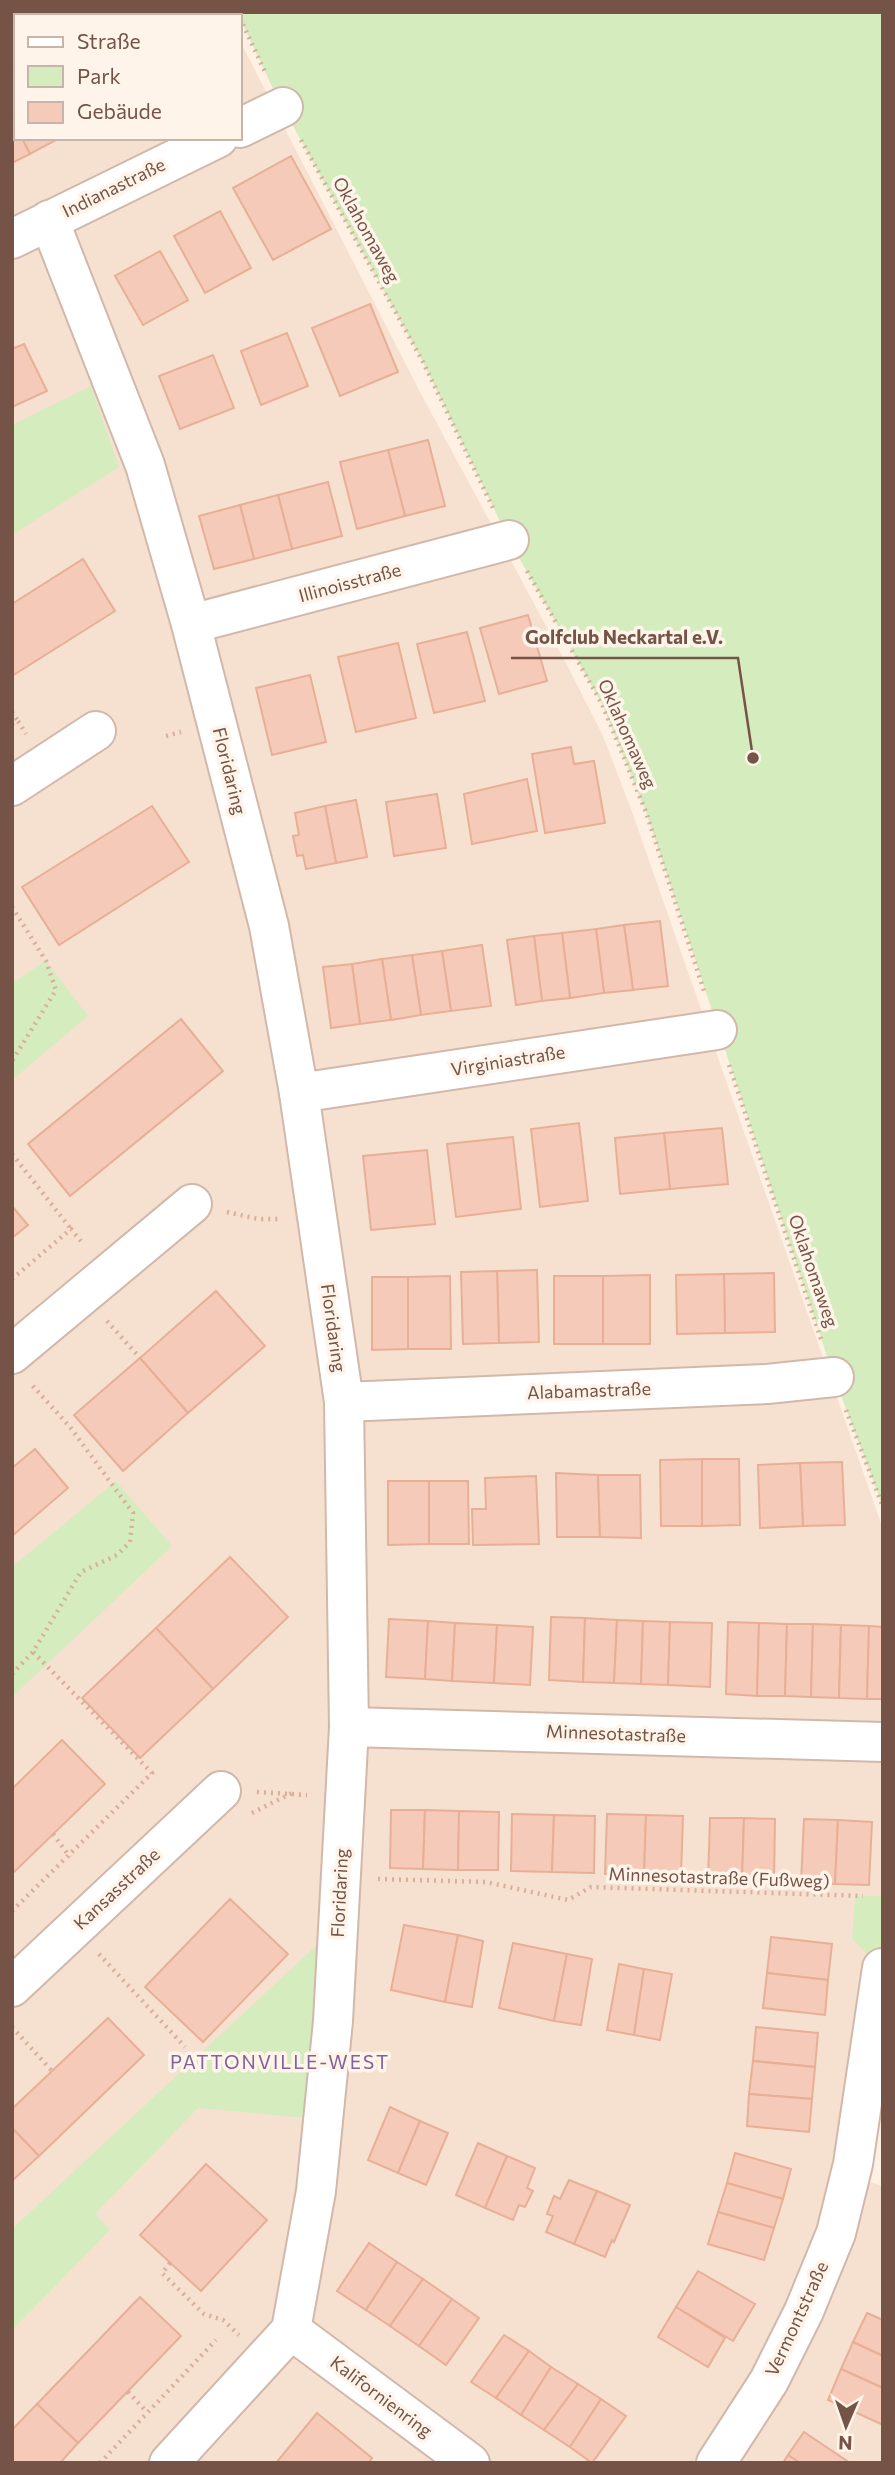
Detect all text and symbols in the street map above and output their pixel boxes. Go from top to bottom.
legend [14,14,242,140]
text: Straße [77,28,141,53]
text: Park [77,63,121,88]
text: Gebäude [77,98,162,123]
street label: Indianastraße [58,153,169,222]
street label: Oklahomaweg [329,173,405,287]
street label: Illinoisstraße [296,558,403,606]
callout: Golfclub Neckartal e.V. [511,618,738,658]
text: Golfclub Neckartal e.V. [525,625,723,648]
street label: Oklahomaweg [594,675,662,792]
street label: Floridaring [209,725,251,817]
street label: Virginiastraße [449,1040,566,1080]
street label: Oklahomaweg [784,1211,844,1330]
street label: Floridaring [317,1282,351,1374]
street label: Alabamastraße [527,1377,651,1403]
street label: Minnesotastraße [546,1720,686,1746]
street label: Kansasstraße [69,1843,164,1934]
street label: Floridaring [326,1848,352,1938]
street label: Minnesotastraße (Fußweg) [608,1862,830,1892]
district label: PATTONVILLE-WEST [170,2050,390,2073]
street label: Vermontstraße [760,2258,832,2380]
street label: Kalifornienring [326,2351,437,2442]
north arrow [811,2391,881,2461]
text: N [838,2432,853,2455]

